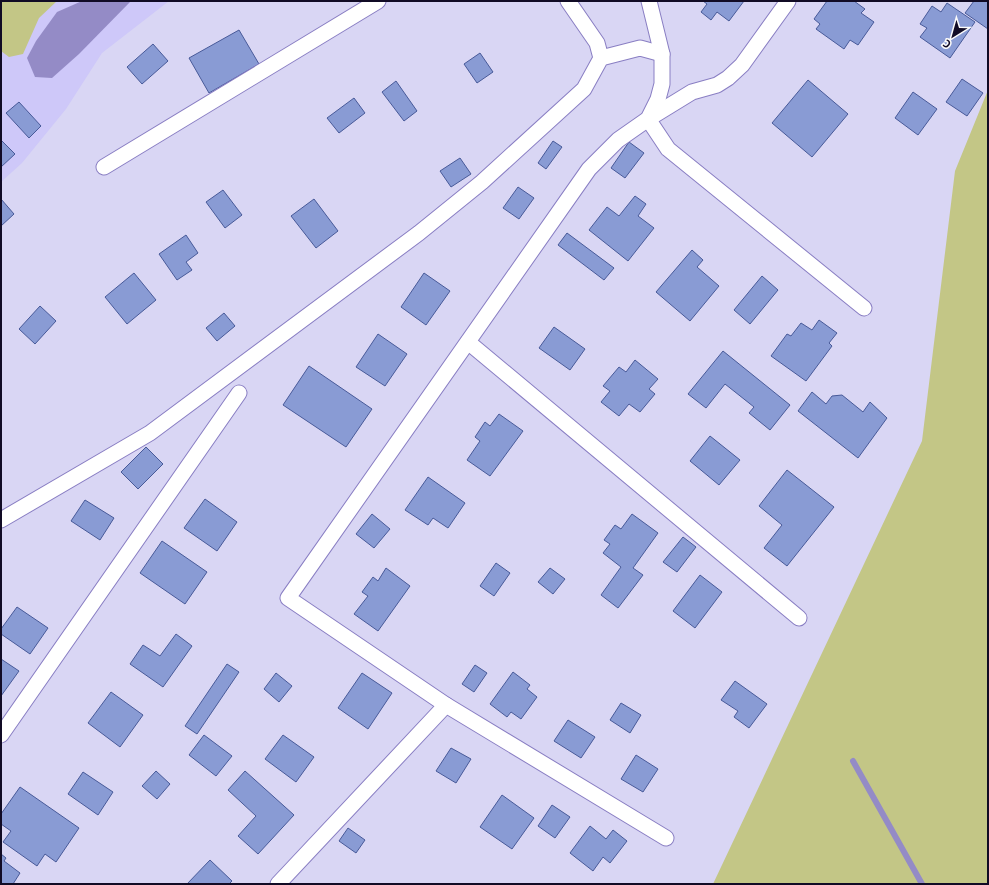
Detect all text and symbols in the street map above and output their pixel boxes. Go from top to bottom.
north arrow [933,16,973,56]
text: С [940,37,954,51]

